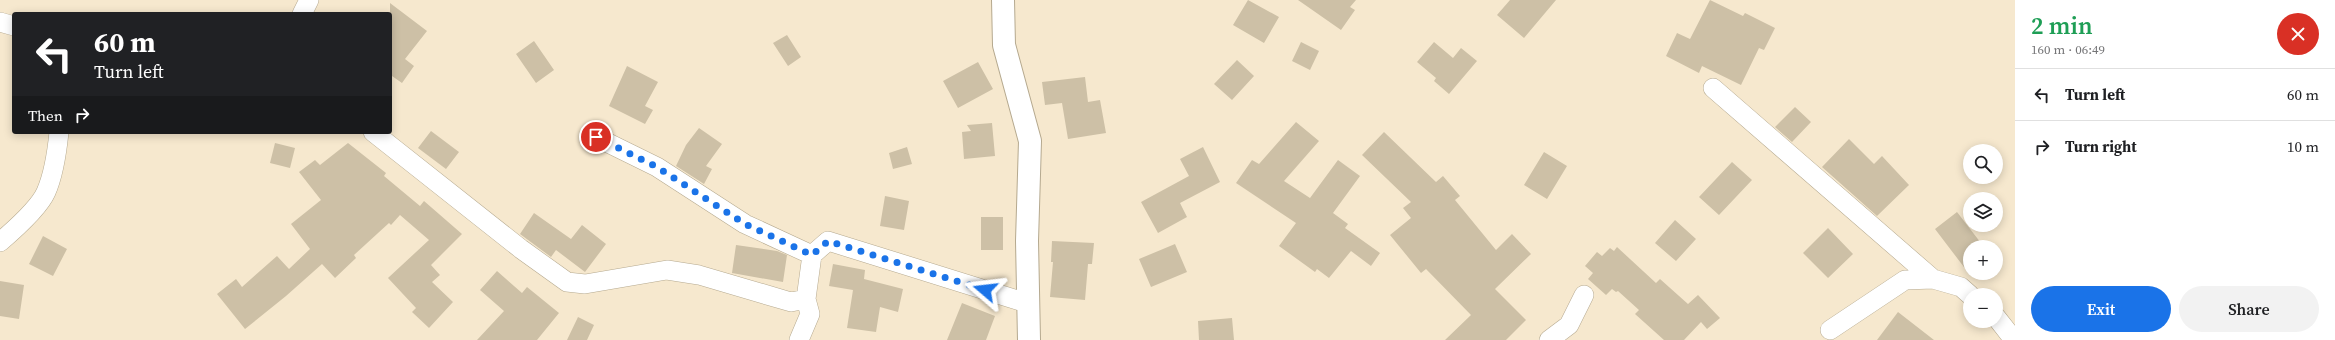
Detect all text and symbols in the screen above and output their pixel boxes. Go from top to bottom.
text: 2 min [2031,9,2093,42]
button: close [2277,13,2319,55]
text: 60 m [94,23,156,61]
icon: left [28,28,80,80]
text: 160 m · 06:49 [2031,41,2105,58]
text: Turn left [94,59,164,84]
icon: left [2031,84,2053,106]
text: Turn left [2065,84,2125,105]
text: 60 m [2287,84,2319,105]
icon: right [71,104,93,126]
text: Then [28,105,63,126]
pin [579,120,613,154]
icon: arrive [585,126,607,148]
icon: right [2031,136,2053,158]
text: Turn right [2065,136,2137,157]
text: 10 m [2287,136,2319,157]
map controls [1963,144,2003,328]
button: search [1963,144,2003,184]
button: layers [1963,192,2003,232]
button: + [1963,240,2003,280]
position arrow [964,269,1006,311]
button: Exit [2031,286,2171,332]
button: Share [2179,286,2319,332]
button: − [1963,288,2003,328]

